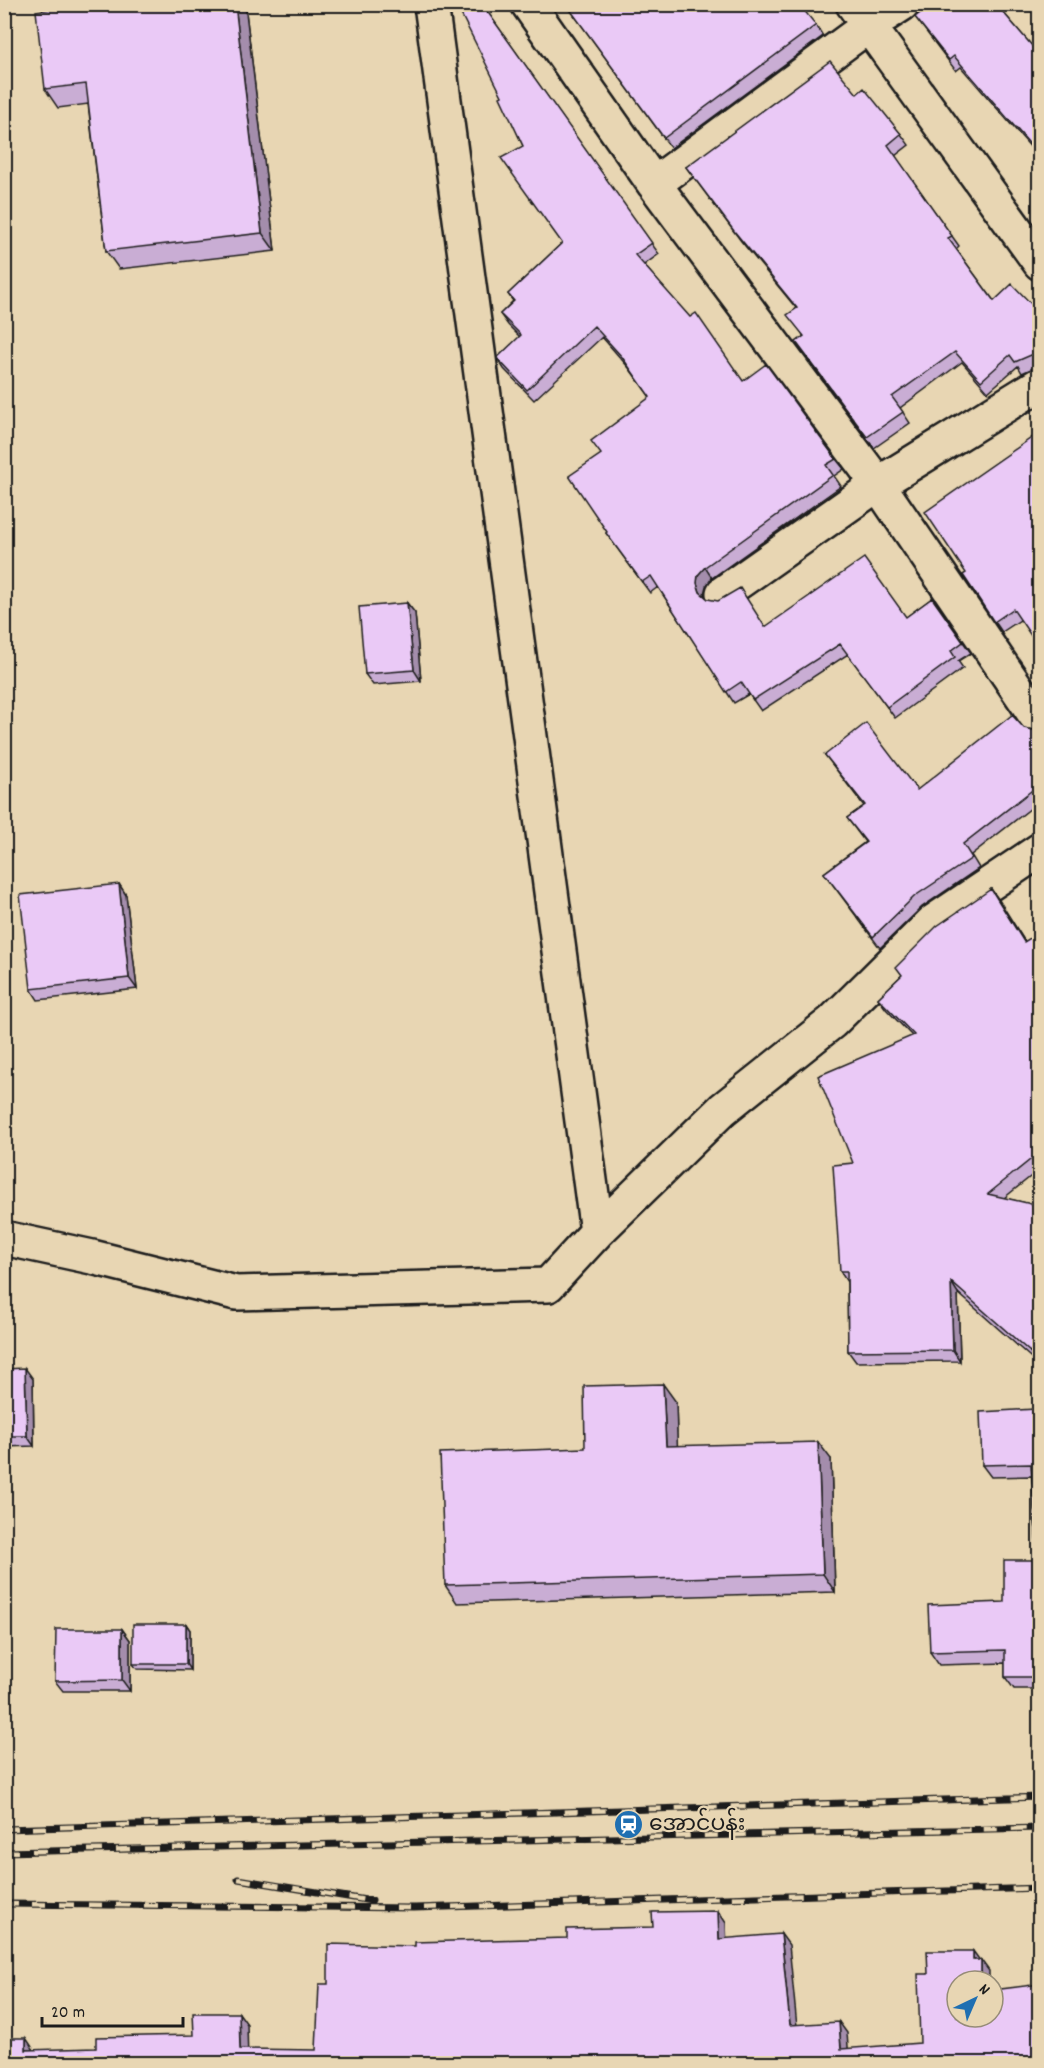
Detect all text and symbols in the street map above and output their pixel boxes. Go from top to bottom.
place label: အောင်ပန်း [649,1807,745,1841]
station icon: အောင်ပန်း [612,1809,644,1841]
north arrow [945,1969,1005,2029]
text: N [973,1979,995,2001]
scale bar [42,1990,183,2028]
text: 20 m [51,2001,85,2026]

